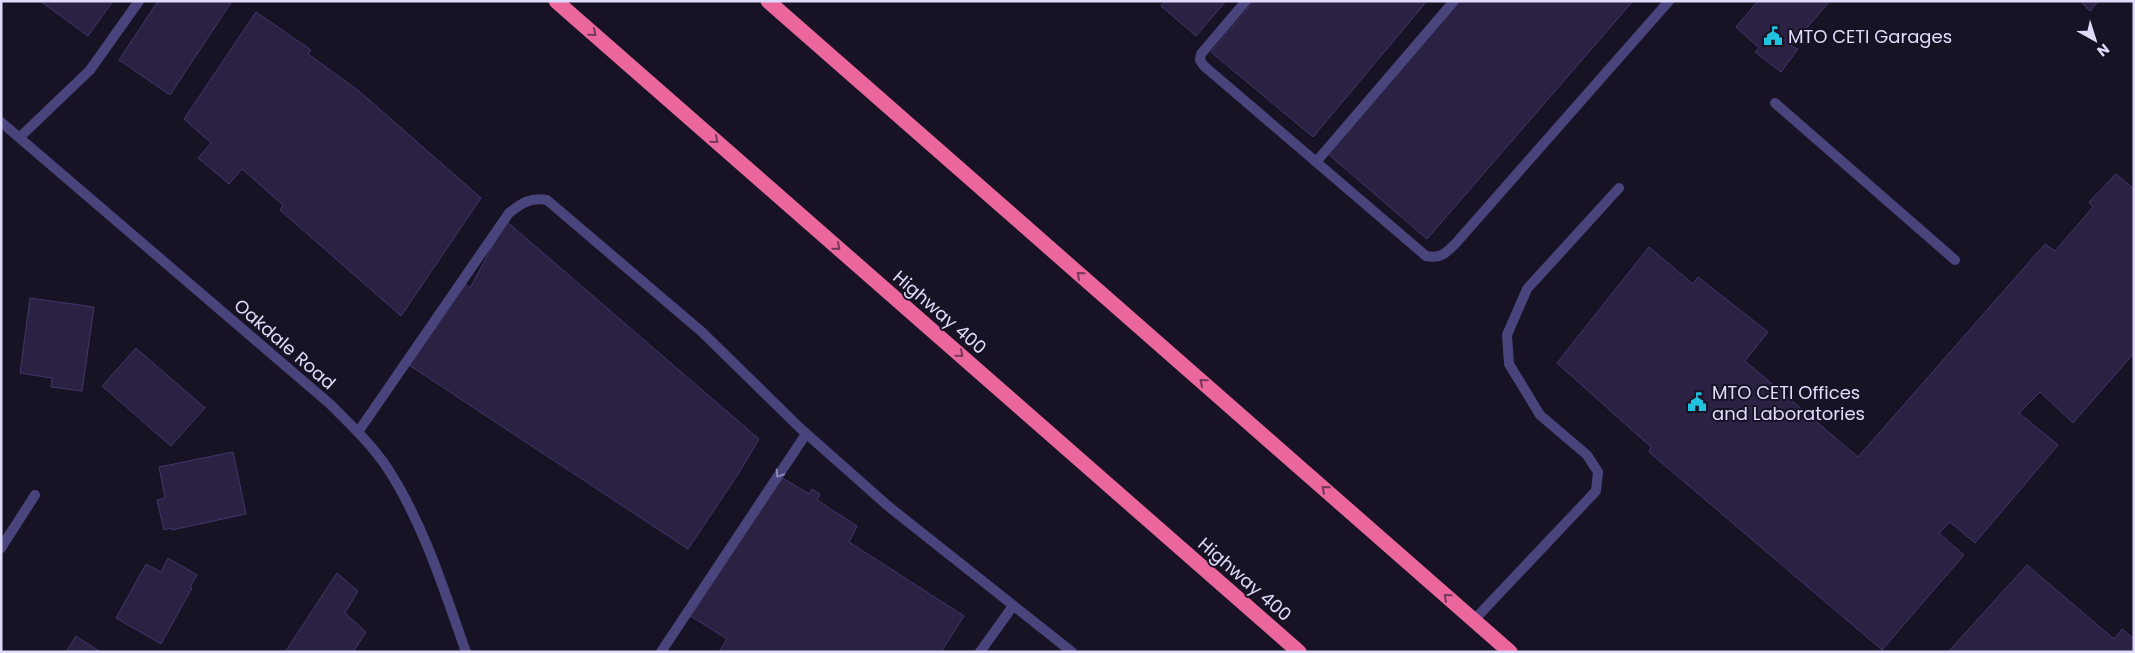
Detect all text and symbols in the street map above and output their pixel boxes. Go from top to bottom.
north arrow [2070,15,2120,65]
place label: MTO CETI Garages [1788,24,1952,49]
public building icon: MTO CETI Garages [1762,25,1784,47]
one-way arrow [587,28,596,37]
text: N [2093,39,2114,61]
one-way arrow [710,135,719,144]
one-way arrow [832,242,841,251]
street label: Highway 400 [888,264,992,360]
one-way arrow [1077,272,1086,281]
street label: Oakdale Road [229,293,341,395]
one-way arrow [954,349,963,358]
one-way arrow [1199,379,1208,388]
place label: MTO CETI Offices and Laboratories [1712,380,1865,426]
public building icon: MTO CETI Offices and Laboratories [1686,391,1708,413]
one-way arrow [776,469,785,478]
one-way arrow [1322,487,1331,495]
street label: Highway 400 [1193,531,1297,627]
one-way arrow [1444,593,1453,602]

